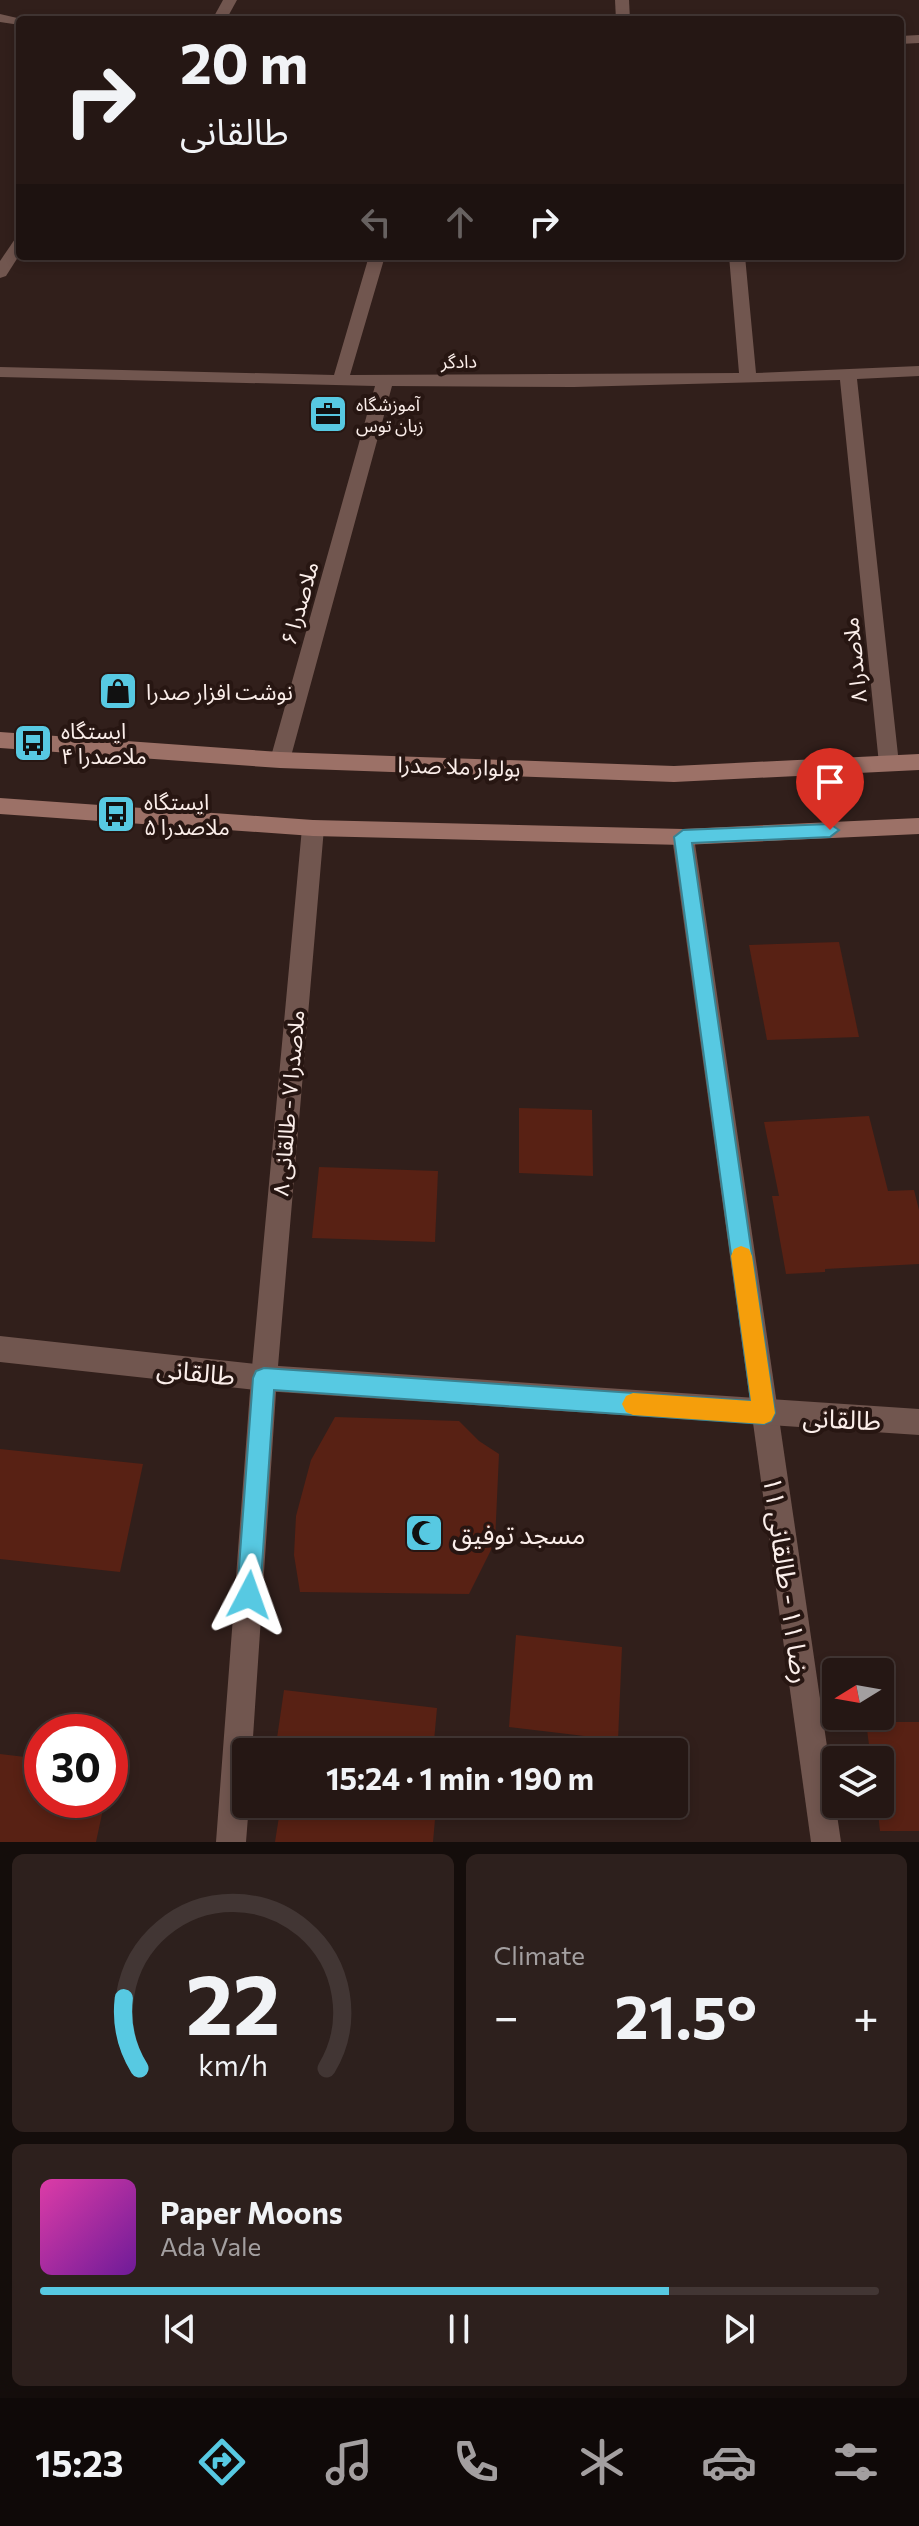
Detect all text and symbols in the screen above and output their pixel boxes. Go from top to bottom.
text: 20 m [180,27,308,96]
icon: right [48,48,152,152]
text: طالقانی [180,108,289,152]
icon: left [354,200,398,244]
icon: ahead [438,200,482,244]
icon: right [522,200,566,244]
street label: دادگر [440,350,477,373]
office icon: آموزشگاه زبان توس [307,393,349,435]
place label: آموزشگاه زبان توس [356,393,424,437]
street label: ملاصدرا ۶ [274,558,325,648]
street label: ملاصدرا ۸ [836,616,873,704]
shop icon: نوشت افزار صدرا [97,670,139,712]
place label: نوشت افزار صدرا [146,678,293,706]
place label: ایستگاه ملاصدرا ۴ [61,717,147,770]
bus stop icon: ایستگاه ملاصدرا ۴ [12,722,54,764]
pin [796,748,864,830]
street label: بولوار ملا صدرا [397,750,521,783]
icon: arrive [808,760,852,804]
place label: ایستگاه ملاصدرا ۵ [144,788,230,841]
bus stop icon: ایستگاه ملاصدرا ۵ [95,793,137,835]
street label: ملاصدرا ۷ - طالقانی ۸ [266,1009,311,1197]
street label: طالقانی [155,1351,237,1392]
street label: طالقانی [802,1400,882,1437]
street label: رضا ۱۱ - طالقانی ۱۱ [757,1474,818,1686]
mosque icon: مسجد توفیق [403,1512,445,1554]
place label: مسجد توفیق [452,1518,586,1551]
position arrow [207,1553,291,1637]
north arrow [822,1658,894,1730]
map controls [822,1658,894,1818]
speed limit sign: 30 [24,1714,128,1818]
button: layers [822,1746,894,1818]
text: 15:24 · 1 min · 190 m [326,1759,594,1796]
text: Climate [494,1939,585,1970]
text: 22 [185,1950,280,2052]
text: 21.5° [615,1978,757,2051]
text: − [494,1988,519,2042]
text: + [853,1988,879,2042]
text: km/h [198,2047,268,2082]
text: Paper Moons [160,2193,343,2230]
text: Ada Vale [160,2230,261,2261]
icon: previous [158,2307,202,2351]
icon: pause [437,2307,481,2351]
icon: next [717,2307,761,2351]
icon: directions [194,2434,250,2490]
icon: music [321,2434,377,2490]
icon: phone [448,2434,504,2490]
icon: climate [574,2434,630,2490]
icon: car [701,2434,757,2490]
icon: filters [828,2434,884,2490]
text: 15:23 [35,2440,124,2484]

